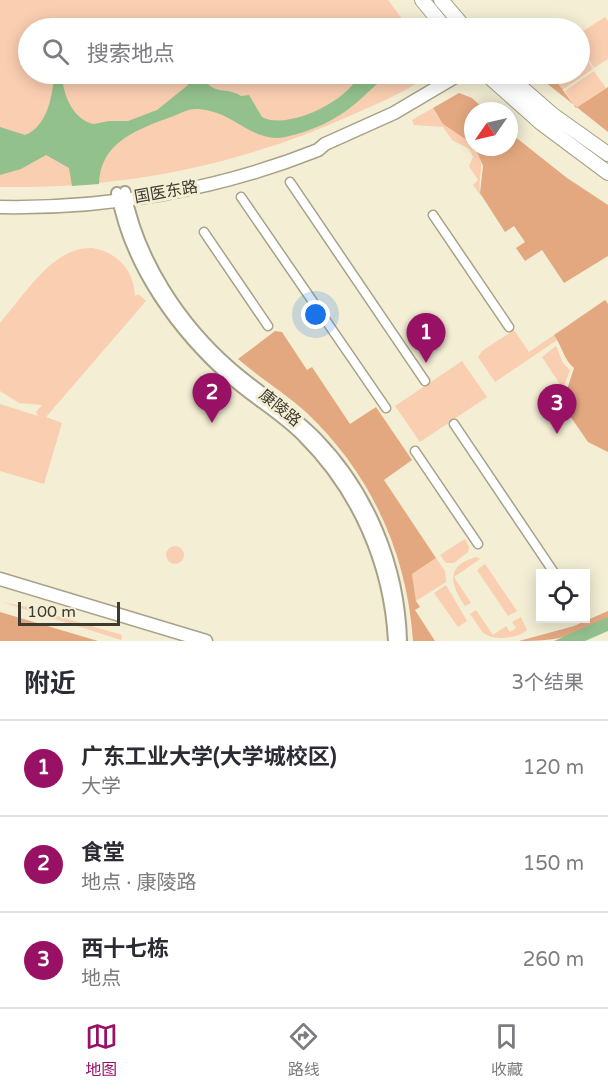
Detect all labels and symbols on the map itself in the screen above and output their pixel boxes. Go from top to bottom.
north arrow [464,102,518,156]
street label: 国医东路 [133,177,199,207]
your location [301,300,330,329]
pin: 1 [406,314,446,363]
pin: 2 [192,374,232,423]
pin: 3 [538,384,576,434]
street label: 康陵路 [255,385,305,431]
scale bar [18,599,120,626]

